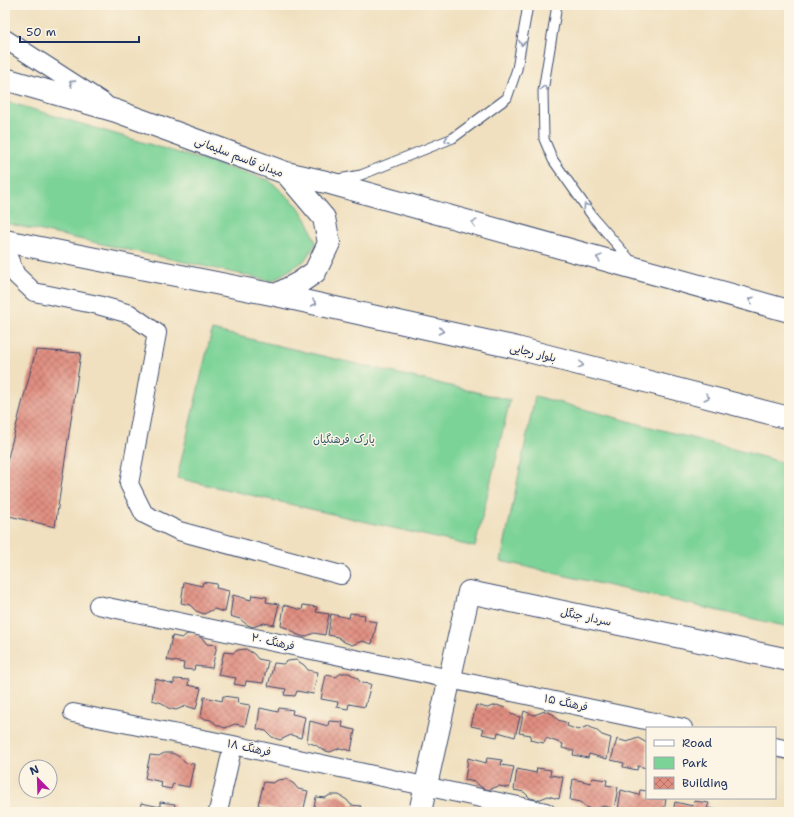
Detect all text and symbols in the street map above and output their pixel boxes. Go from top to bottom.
scale bar [20,18,139,44]
text: 50 m [26,24,56,40]
one-way arrow [518,40,527,47]
one-way arrow [69,80,76,87]
one-way arrow [539,85,548,91]
street label: میدان قاسم سلیمانی [192,133,286,182]
one-way arrow [444,135,452,143]
one-way arrow [584,203,591,210]
one-way arrow [471,219,478,228]
one-way arrow [596,254,603,262]
one-way arrow [748,297,755,305]
one-way arrow [311,299,317,307]
one-way arrow [438,327,444,335]
street label: بلوار رجایی [508,340,558,366]
one-way arrow [577,360,584,369]
one-way arrow [703,392,710,401]
park label: پارک فرهنگیان [313,432,375,447]
street label: سردار جنگل [559,604,613,630]
street label: فرهنگ ۲۰ [250,630,296,654]
street label: فرهنگ ۱۵ [543,691,589,715]
legend [646,727,776,799]
text: Road [682,735,713,751]
street label: فرهنگ ۱۸ [226,736,272,760]
text: Park [682,755,708,771]
north arrow [18,759,58,799]
text: N [27,762,41,779]
text: Building [682,775,728,791]

